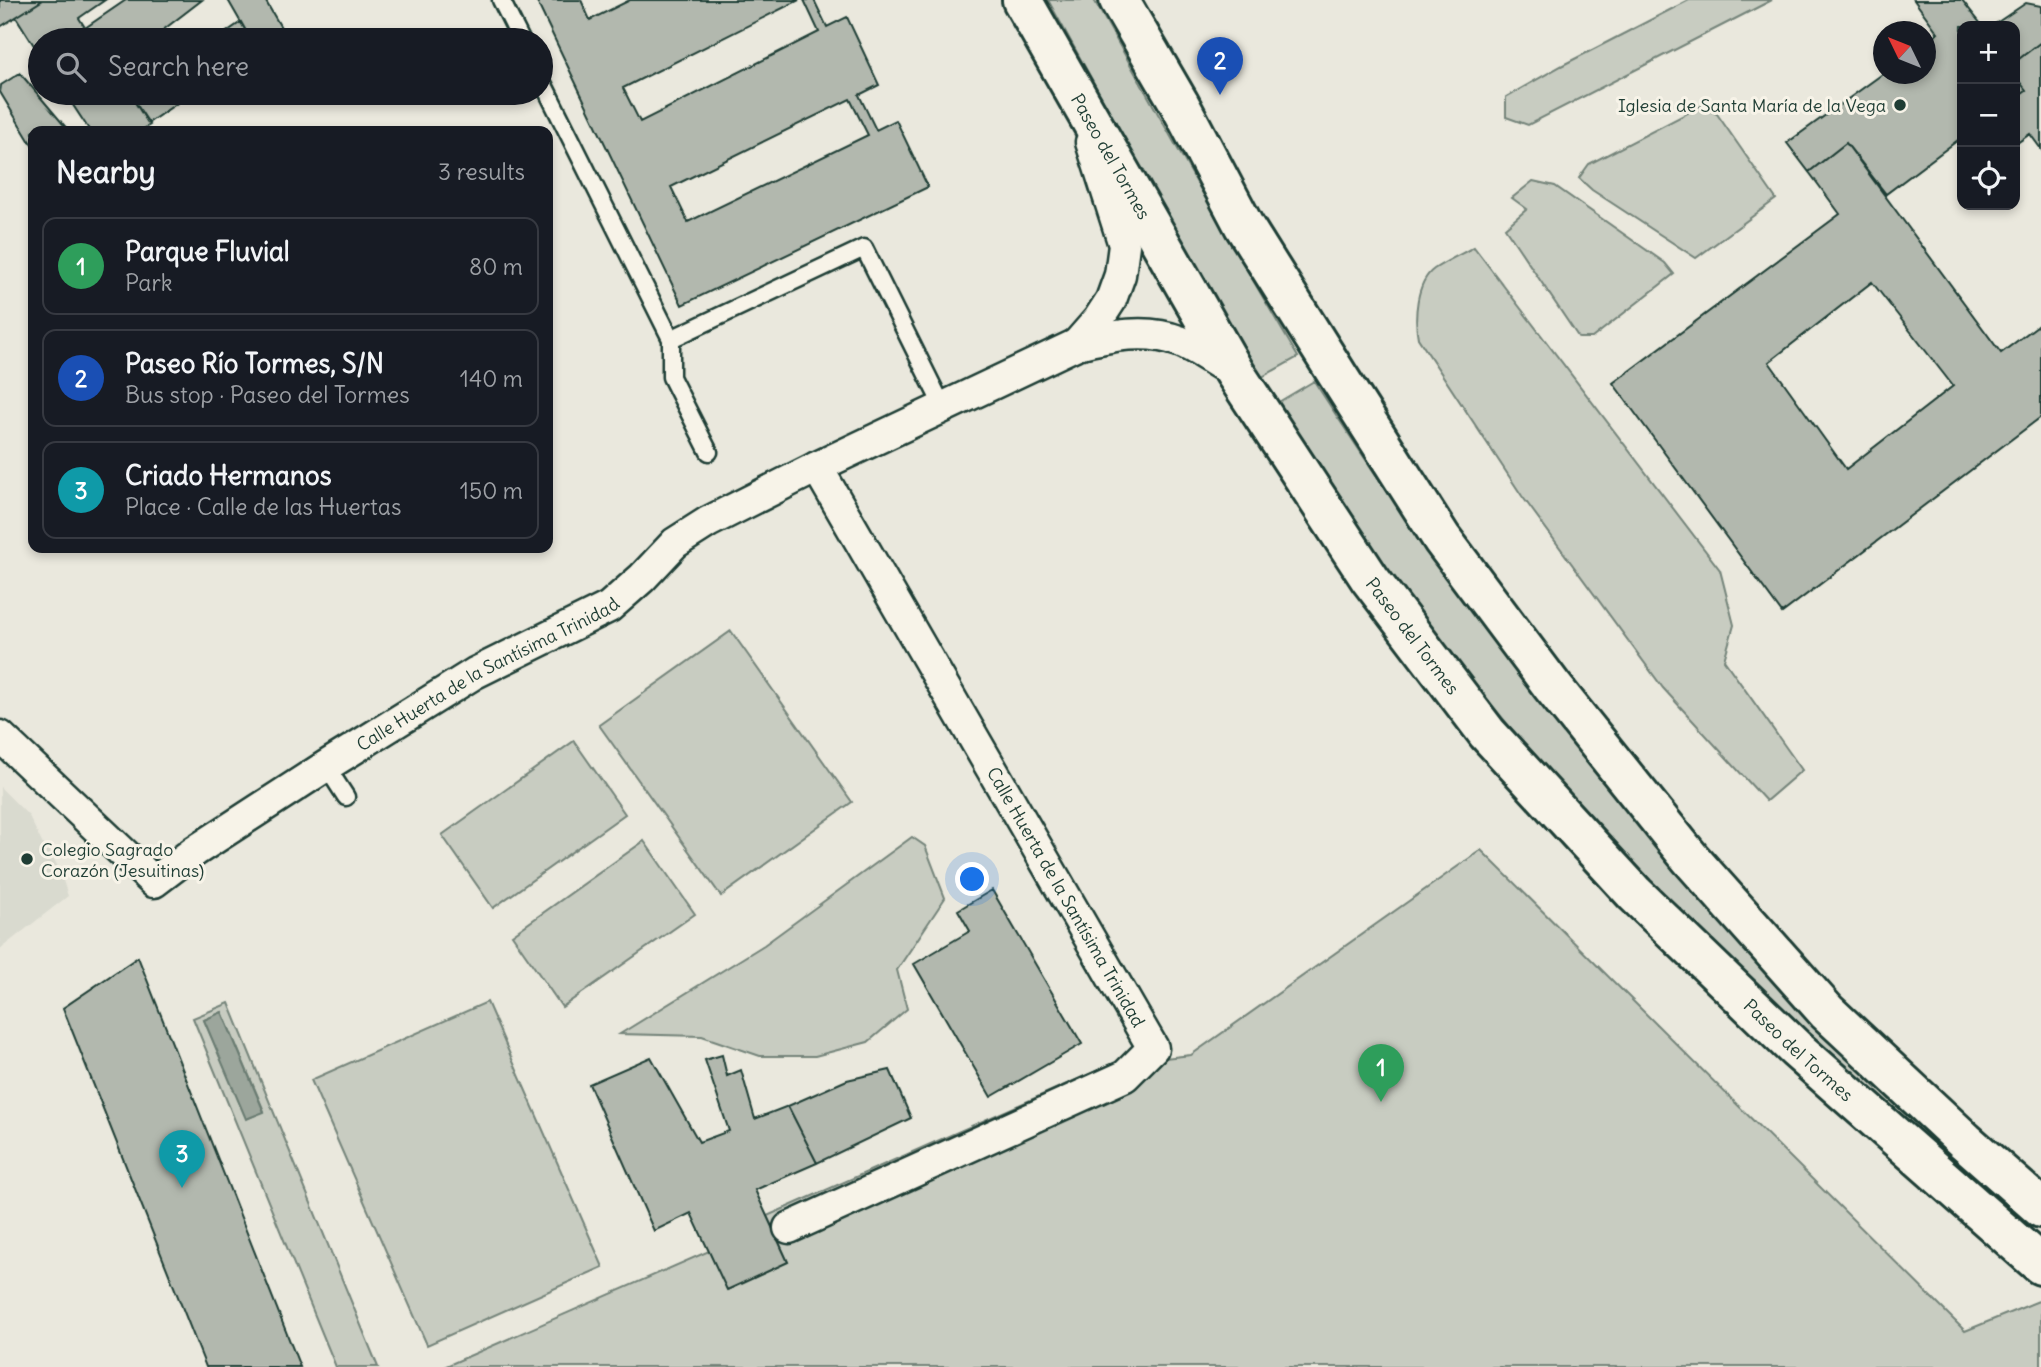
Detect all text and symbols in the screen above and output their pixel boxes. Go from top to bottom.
north arrow [1873,21,1936,84]
map controls [1957,21,2020,210]
button: + [1957,21,2020,84]
search box [28,28,553,105]
pin: 2 [1197,37,1243,95]
icon: search [52,48,90,86]
text: Search here [108,50,249,83]
button: − [1957,84,2020,147]
street label: Paseo del Tormes [1066,89,1156,223]
place label: Iglesia de Santa María de la Vega [1618,94,1886,117]
marker: Iglesia de Santa María de la Vega [1892,97,1908,113]
button: locate [1957,147,2020,210]
text: Nearby [56,153,156,191]
text: 3 results [438,157,525,186]
text: Parque Fluvial [125,235,290,268]
text: 1 [76,252,86,281]
text: 80 m [469,252,523,281]
text: Park [125,268,173,297]
text: Paseo Río Tormes, S/N [125,347,384,380]
text: 2 [75,364,87,393]
text: 140 m [460,364,523,393]
text: Bus stop · Paseo del Tormes [125,380,410,409]
text: Criado Hermanos [125,459,331,492]
text: 3 [74,476,88,505]
text: 150 m [460,476,523,505]
text: Place · Calle de las Huertas [125,492,401,521]
street label: Paseo del Tormes [1361,573,1465,699]
street label: Calle Huerta de la Santísima Trinidad [352,592,624,756]
street label: Calle Huerta de la Santísima Trinidad [982,763,1150,1032]
place label: Colegio Sagrado Corazón (Jesuitinas) [41,838,204,882]
marker: Colegio Sagrado Corazón (Jesuitinas) [19,851,35,867]
your location [955,862,989,896]
street label: Paseo del Tormes [1739,994,1858,1106]
pin: 1 [1358,1044,1404,1102]
pin: 3 [159,1130,205,1188]

